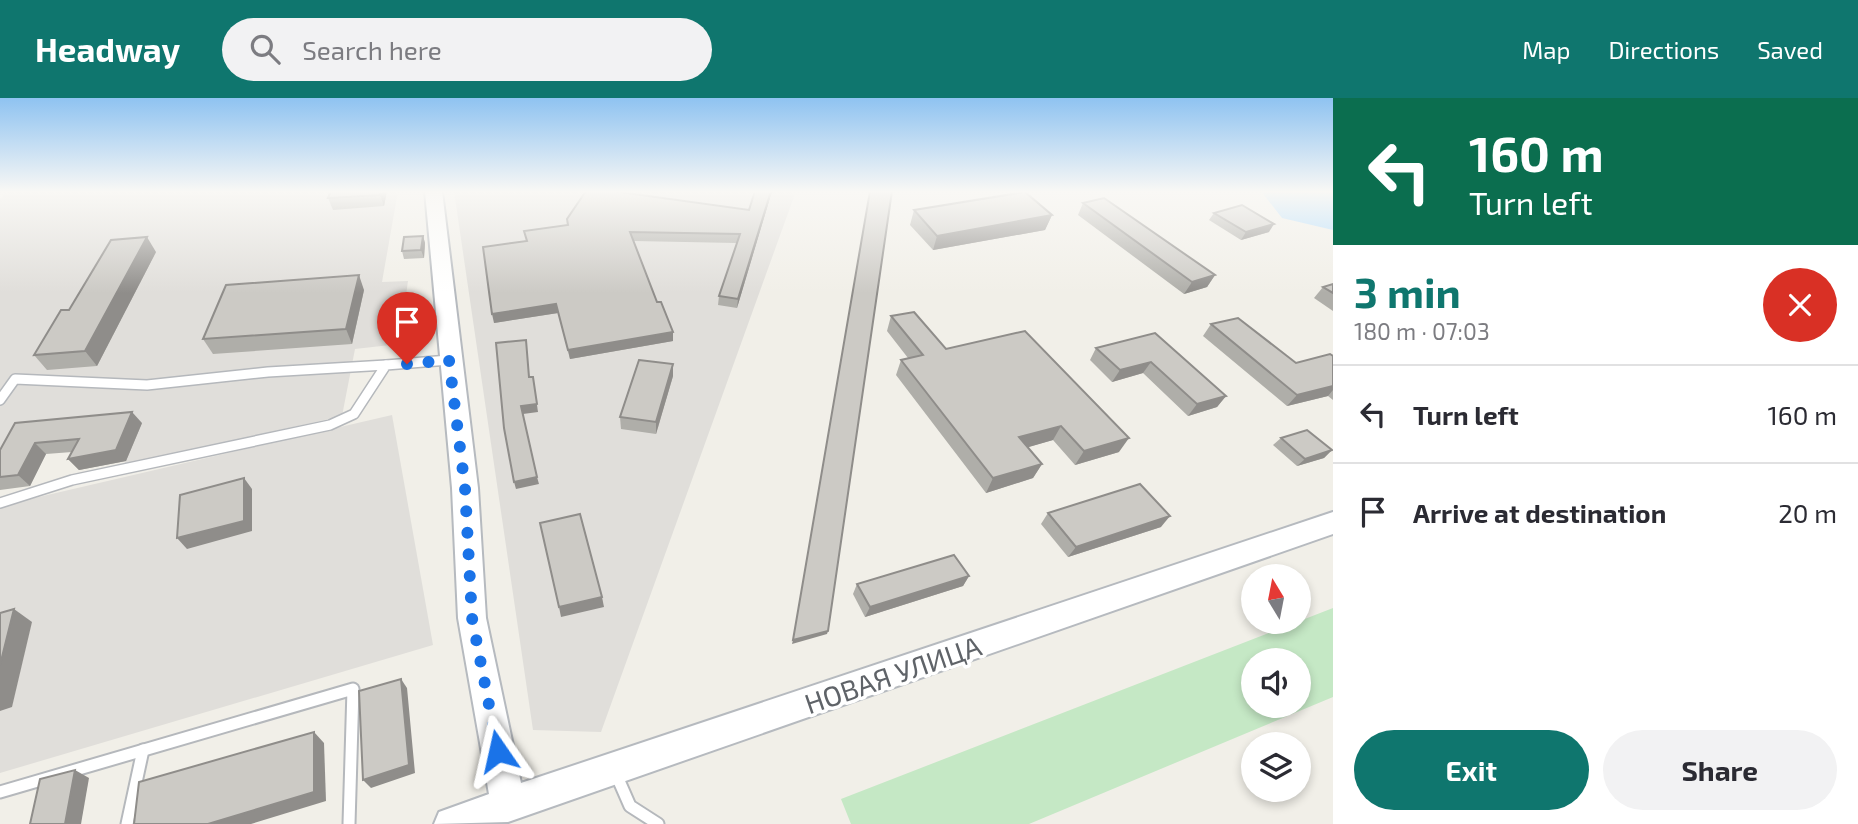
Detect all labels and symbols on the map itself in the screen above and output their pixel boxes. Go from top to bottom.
pin [377,292,437,364]
north arrow [1241,564,1311,634]
street label: НОВАЯ УЛИЦА [800,628,986,720]
position arrow [461,714,535,788]

